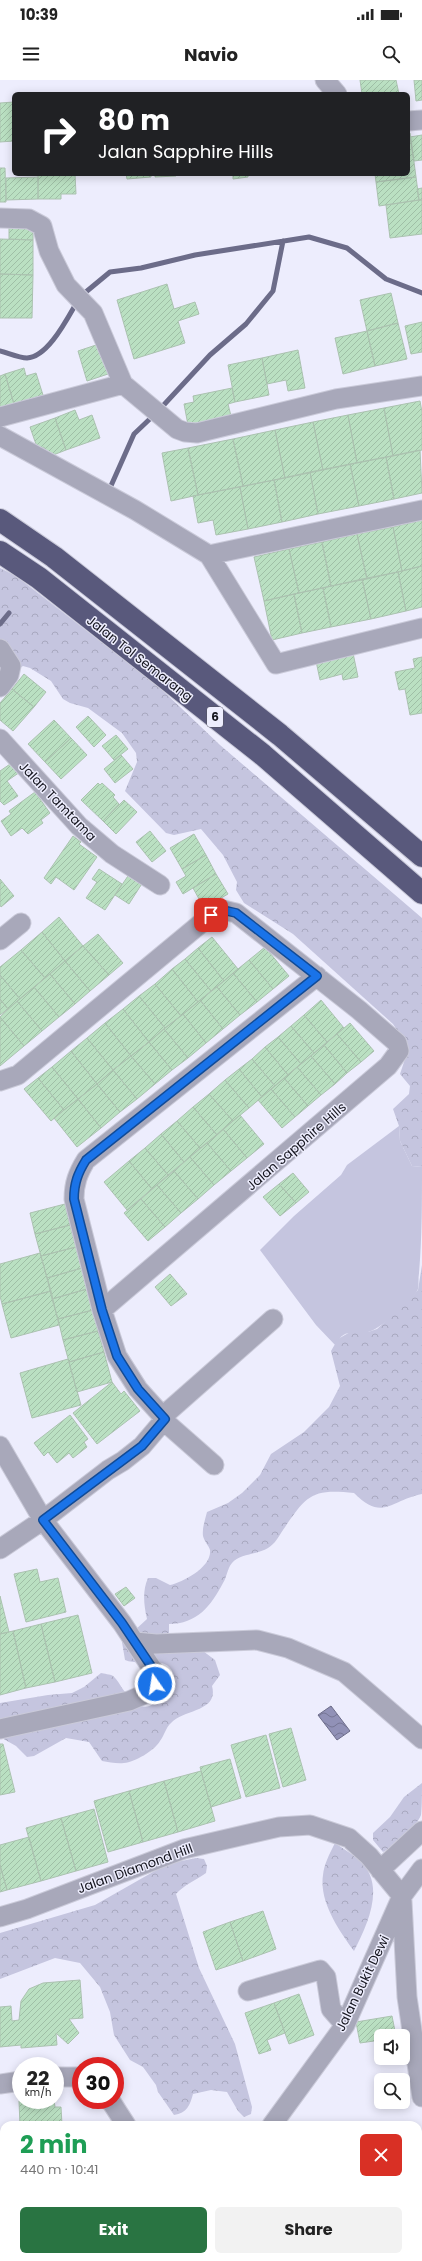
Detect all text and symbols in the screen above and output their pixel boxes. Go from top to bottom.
text: 10:39 [20,4,58,25]
text: Navio [184,42,238,67]
icon: menu [20,43,42,65]
icon: search [380,43,402,65]
text: 80 m [98,101,170,140]
icon: right [32,108,84,160]
text: Jalan Sapphire Hills [98,139,273,164]
street label: Jalan Tol Semarang [83,611,197,706]
road number: 6 [207,707,223,727]
street label: Jalan Tamtama [15,757,101,845]
pin [194,898,228,932]
icon: arrive [200,904,222,926]
street label: Jalan Sapphire Hills [242,1098,351,1195]
position arrow [134,1663,176,1705]
street label: Jalan Diamond Hill [75,1839,196,1898]
street label: Jalan Bukit Dewi [331,1932,394,2035]
map controls [374,2029,410,2109]
button: sound [374,2029,410,2065]
speed limit sign: 30 [72,2057,124,2109]
text: 22 [27,2064,49,2092]
button: search [374,2073,410,2109]
text: km/h [25,2085,51,2100]
text: 2 min [20,2128,87,2161]
button: close [360,2134,402,2176]
text: 440 m · 10:41 [20,2160,99,2179]
button: Exit [20,2207,207,2253]
button: Share [215,2207,402,2253]

